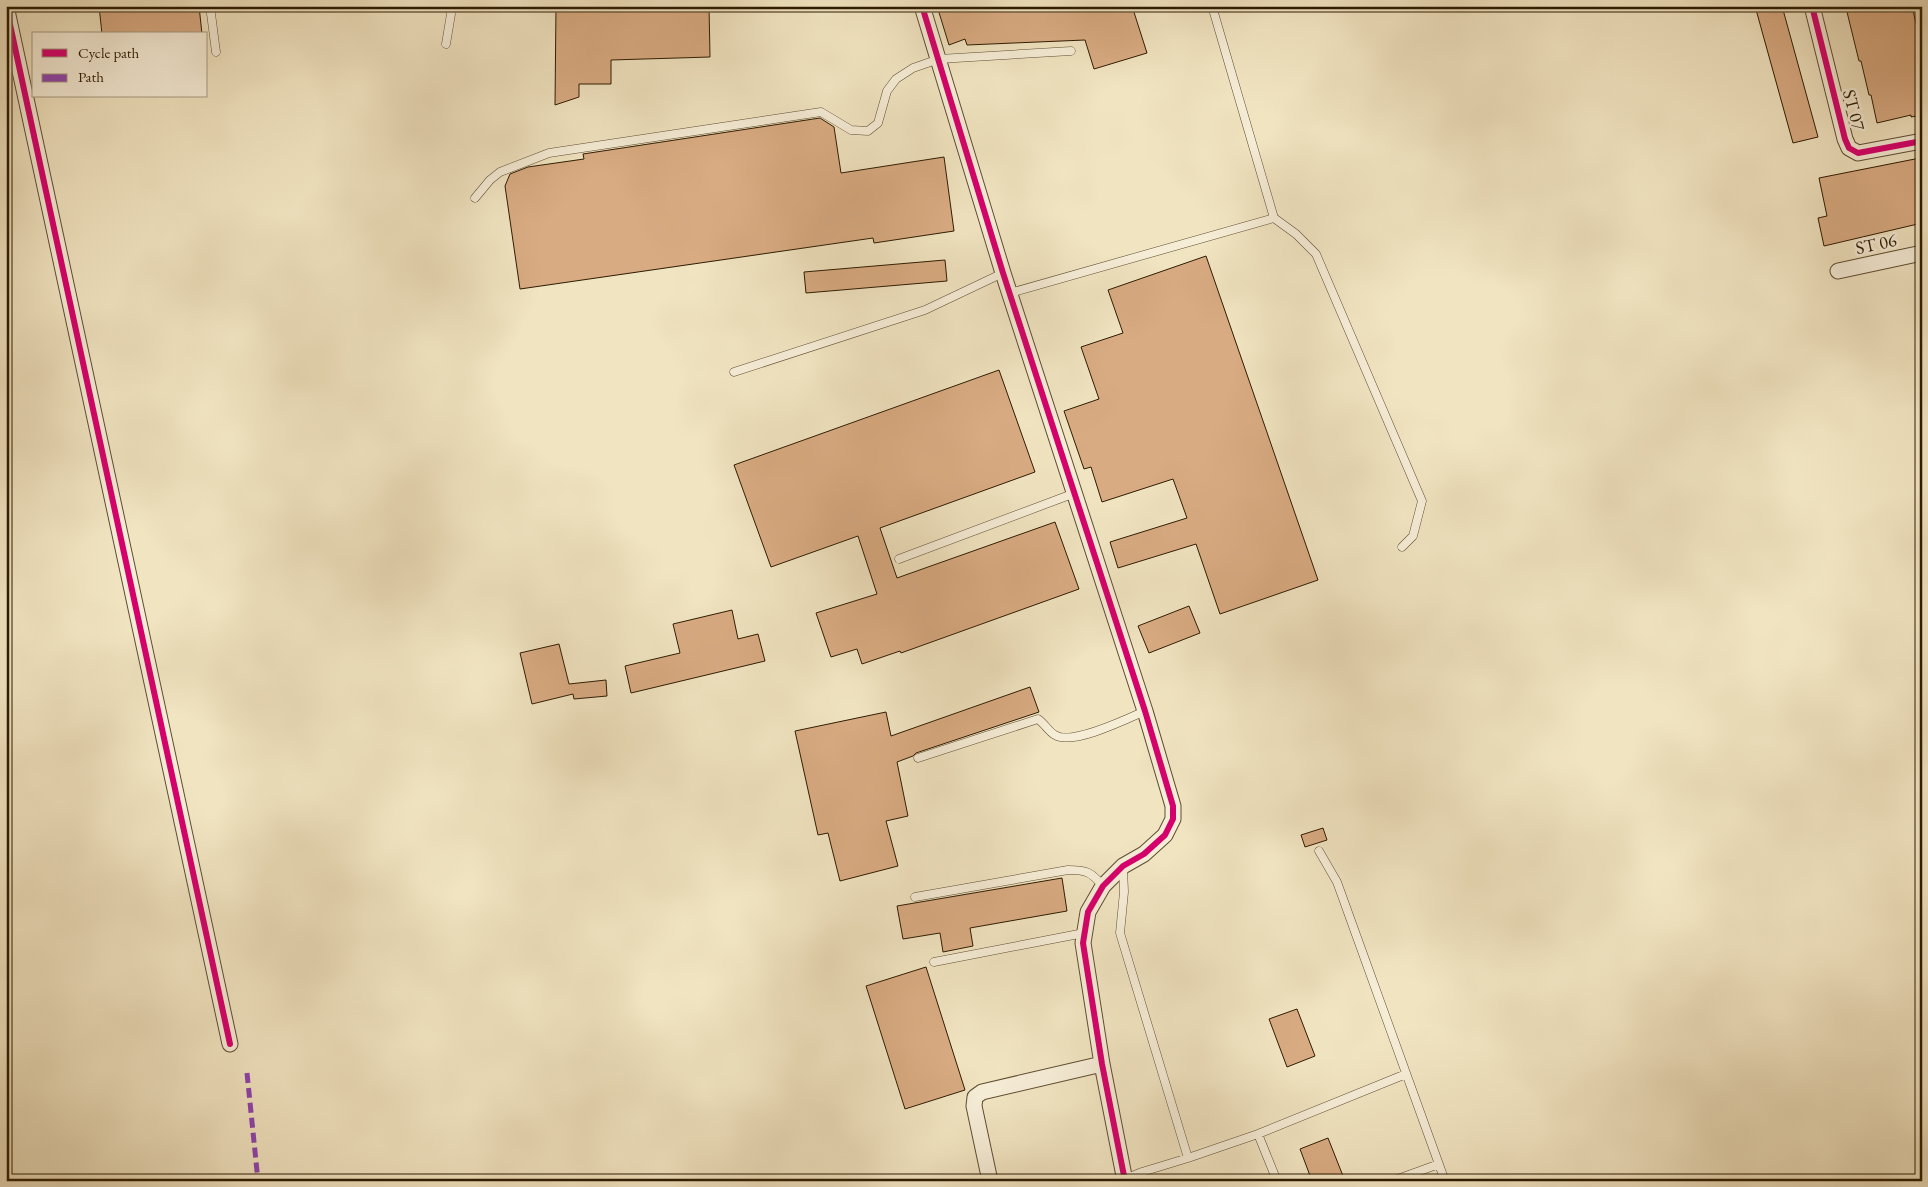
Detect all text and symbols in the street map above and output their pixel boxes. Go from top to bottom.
legend [32,32,208,98]
text: Cycle path [78,43,140,62]
text: Path [78,67,104,86]
street label: ST 07 [1838,87,1871,133]
street label: ST 06 [1853,228,1899,259]

